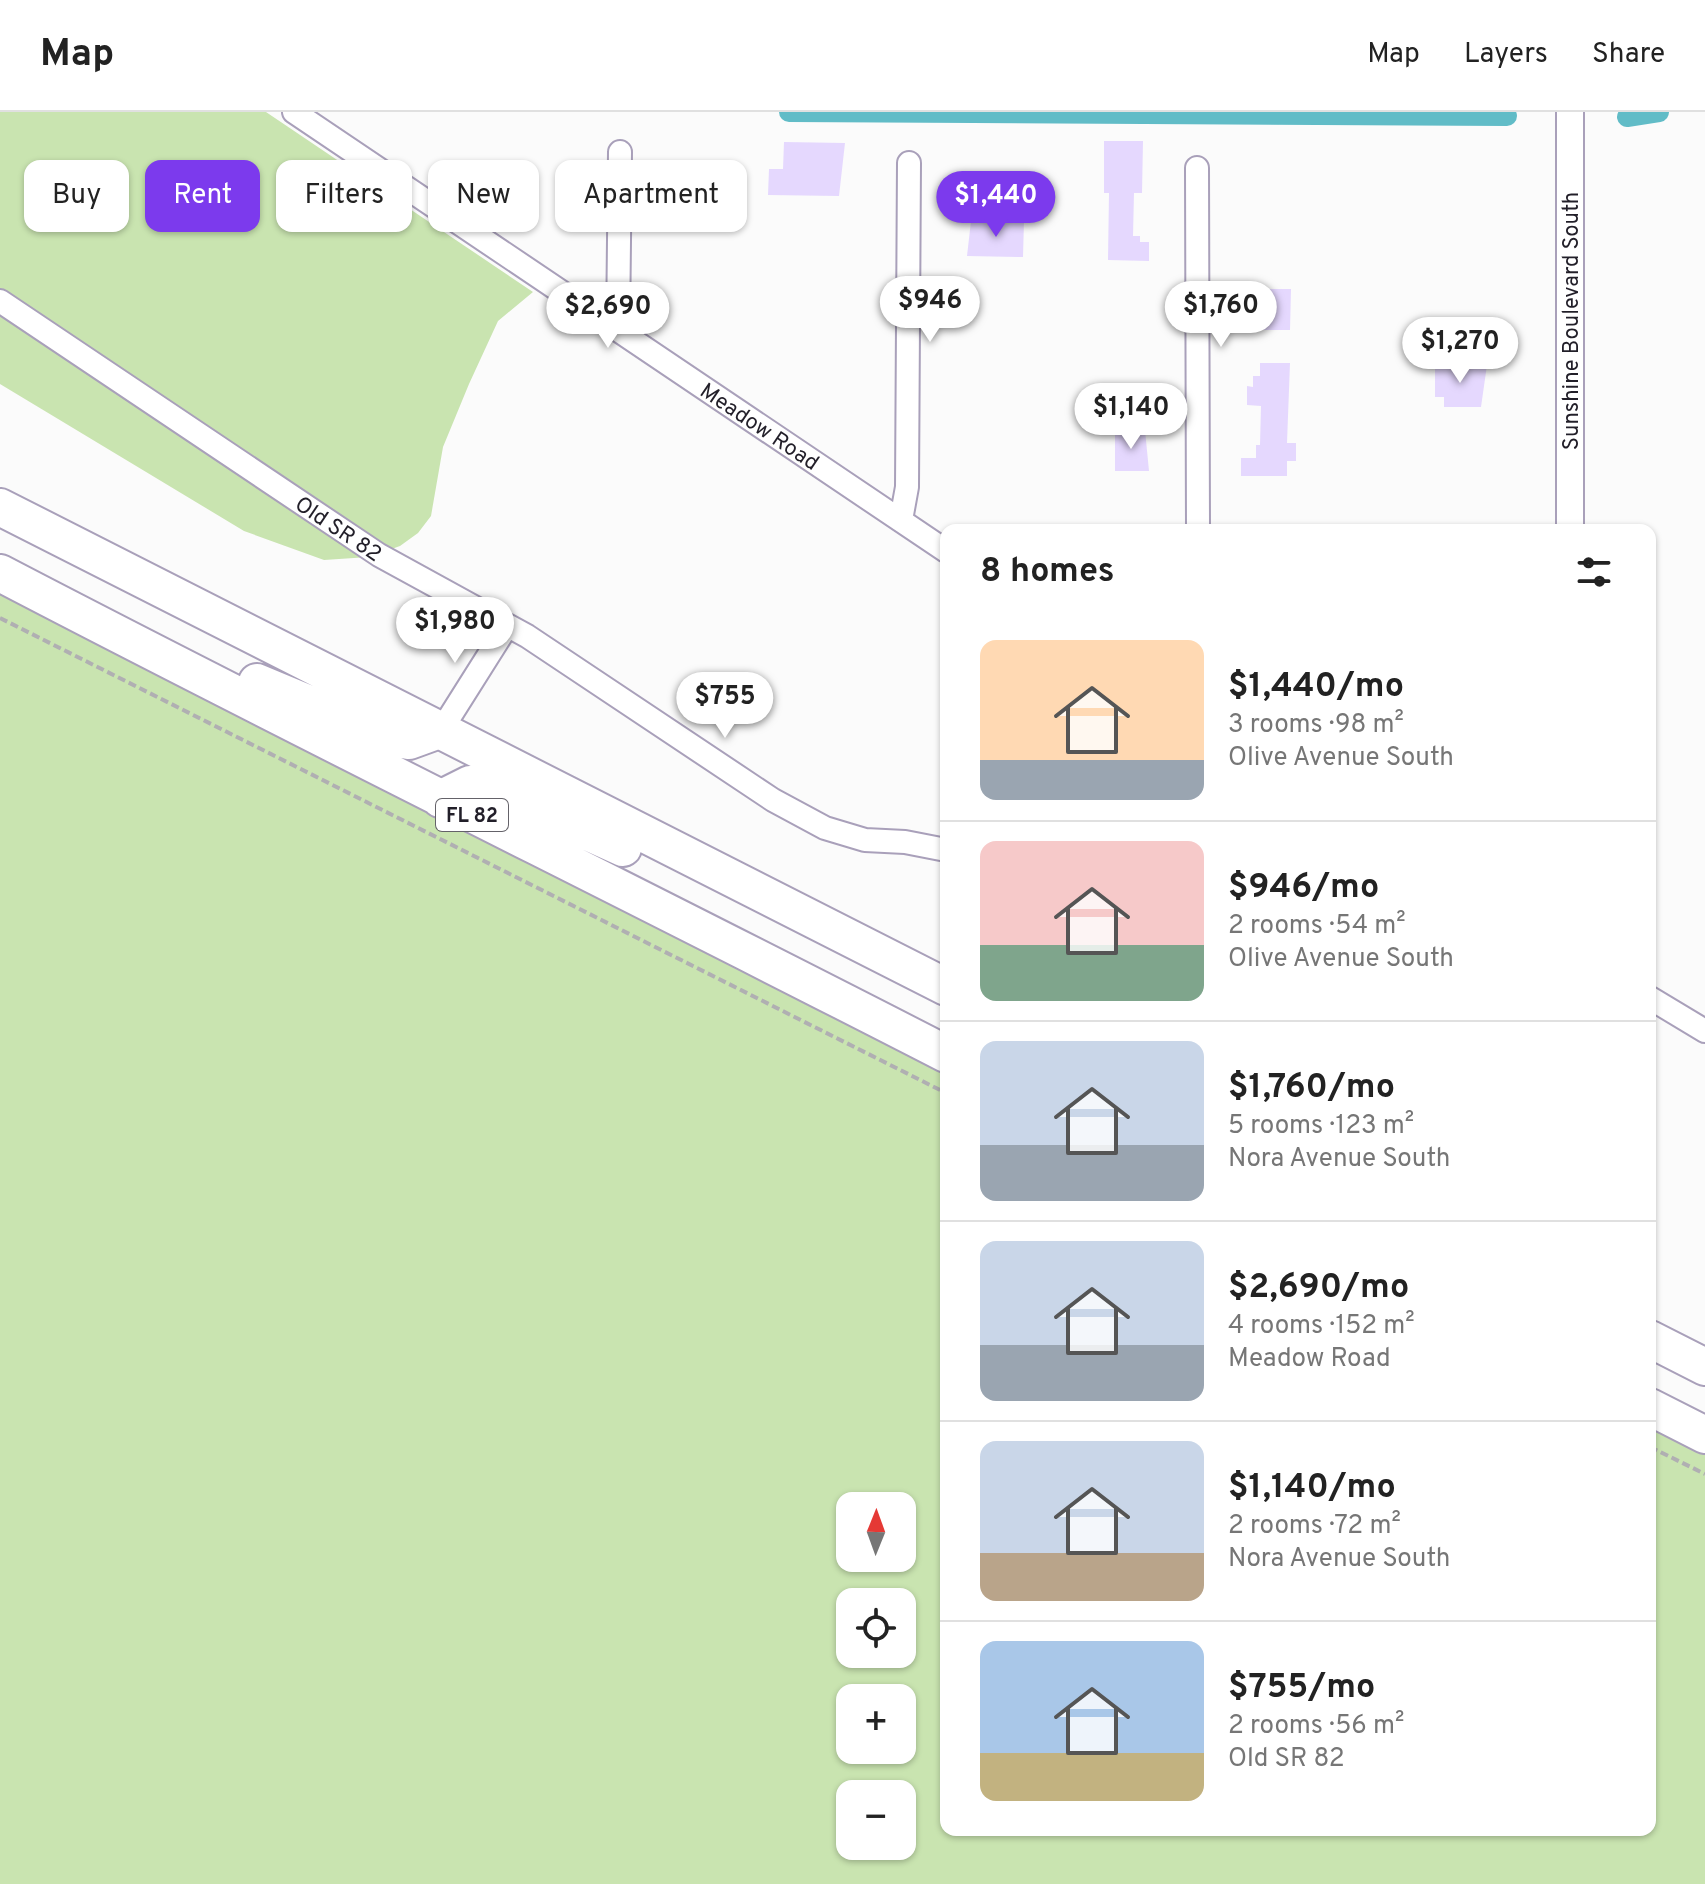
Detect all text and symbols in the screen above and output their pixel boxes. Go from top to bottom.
text: Map [40,31,114,80]
text: Map [1367,37,1420,73]
text: Layers [1464,37,1548,73]
text: Share [1592,37,1665,73]
chip: Buy [24,160,129,232]
chip: Rent [145,160,260,232]
chip: Filters [276,160,412,232]
chip: New [428,160,539,232]
chip: Apartment [555,160,747,232]
pin: $1,440 [931,171,1061,239]
text: $1,440 [954,180,1038,213]
street label: Sunshine Boulevard South [1559,192,1586,450]
pin: $946 [883,276,977,344]
pin: $1,760 [1156,281,1286,349]
pin: $2,690 [543,282,673,350]
text: $946 [898,285,962,318]
text: $1,760 [1183,290,1259,323]
text: $2,690 [564,291,652,324]
pin: $1,270 [1395,317,1525,385]
text: $1,270 [1420,326,1500,359]
street label: Meadow Road [694,378,823,478]
pin: $1,140 [1066,383,1196,451]
text: $1,140 [1092,392,1170,425]
street label: Old SR 82 [289,491,386,569]
icon: filters [1572,550,1616,594]
text: 8 homes [980,551,1114,594]
pin: $1,980 [390,597,520,665]
text: $1,980 [414,606,496,639]
text: $1,440/mo [1228,666,1404,709]
pin: $755 [678,672,772,740]
icon: home [1044,672,1140,768]
text: $755 [694,681,756,714]
text: 3 rooms · 98 m² [1228,709,1404,742]
text: Olive Avenue South [1228,742,1454,775]
road number: FL 82 [436,799,508,831]
text: $946/mo [1228,867,1379,910]
icon: home [1044,873,1140,969]
text: 2 rooms · 54 m² [1228,910,1406,943]
text: Olive Avenue South [1228,943,1454,976]
text: $1,760/mo [1228,1067,1395,1110]
icon: home [1044,1073,1140,1169]
text: 5 rooms · 123 m² [1228,1110,1414,1143]
text: Nora Avenue South [1228,1143,1450,1176]
text: $2,690/mo [1228,1267,1409,1310]
icon: home [1044,1273,1140,1369]
text: 4 rooms · 152 m² [1228,1310,1415,1343]
text: Meadow Road [1228,1343,1391,1376]
text: $1,140/mo [1228,1467,1396,1510]
icon: home [1044,1473,1140,1569]
north arrow [836,1492,916,1572]
map controls [836,1492,916,1860]
text: 2 rooms · 72 m² [1228,1510,1401,1543]
text: Nora Avenue South [1228,1543,1450,1576]
button: locate [836,1588,916,1668]
text: $755/mo [1228,1667,1375,1710]
icon: home [1044,1673,1140,1769]
button: + [836,1684,916,1764]
text: 2 rooms · 56 m² [1228,1710,1404,1743]
text: Old SR 82 [1228,1743,1345,1776]
button: − [836,1780,916,1860]

